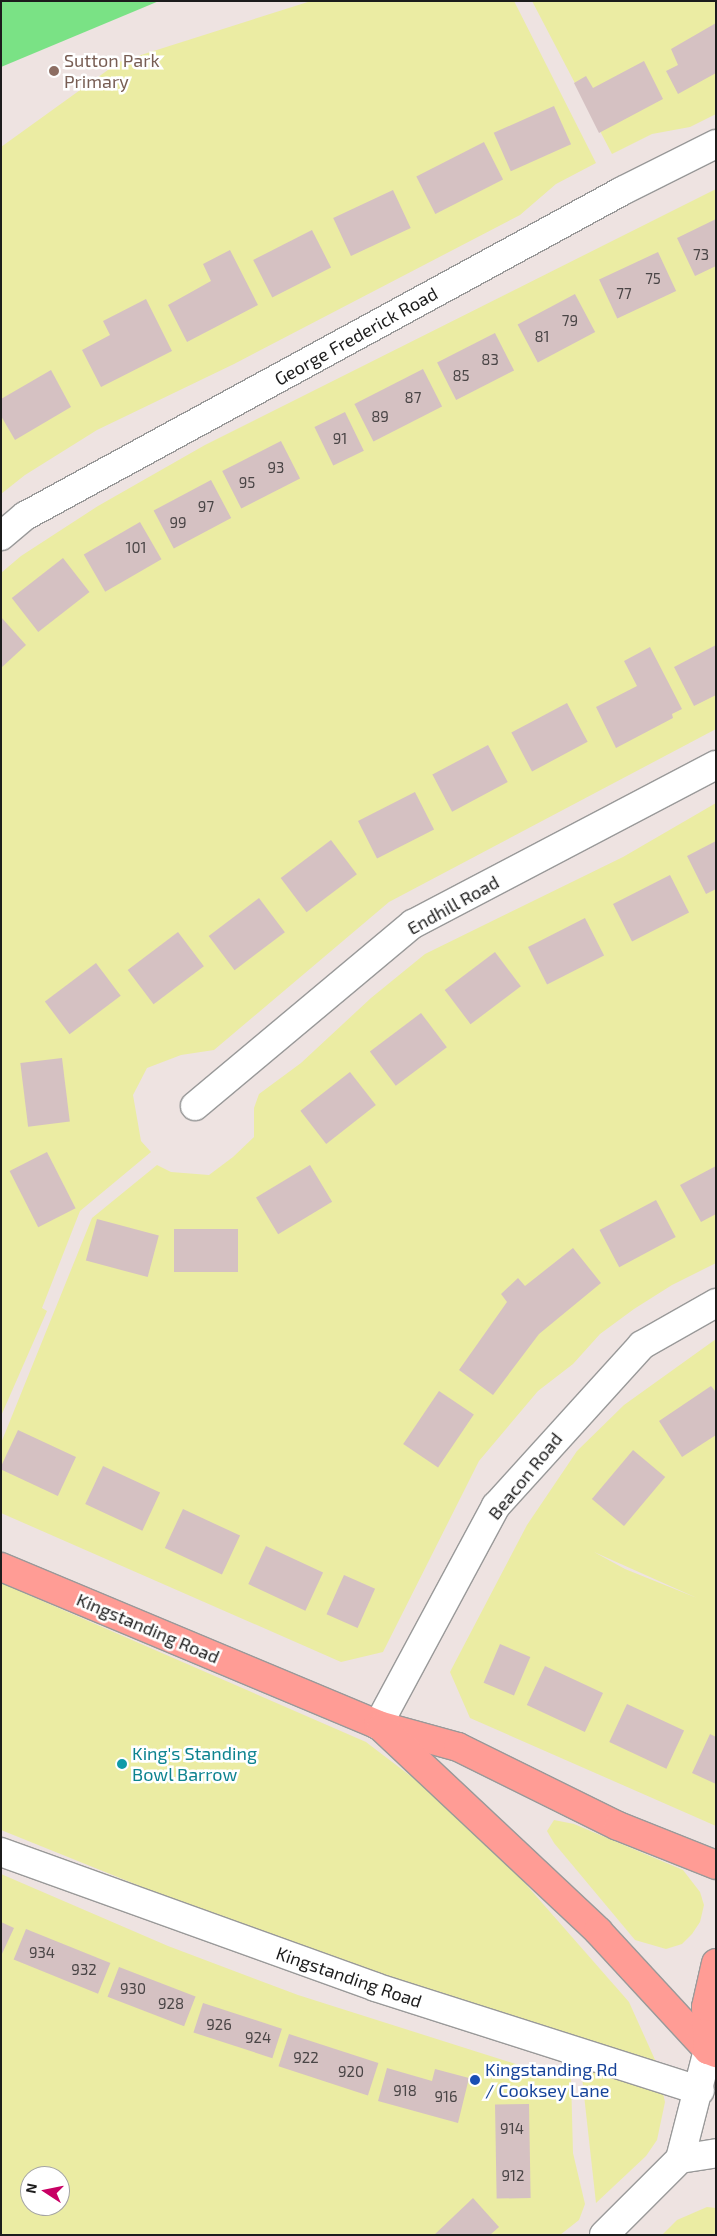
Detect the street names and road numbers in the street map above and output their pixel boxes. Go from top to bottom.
street label: George Frederick Road [271,282,441,390]
street label: Endhill Road [403,871,503,939]
street label: Beacon Road [483,1428,567,1524]
street label: Kingstanding Road [74,1588,222,1668]
street label: Kingstanding Road [273,1942,425,2012]

